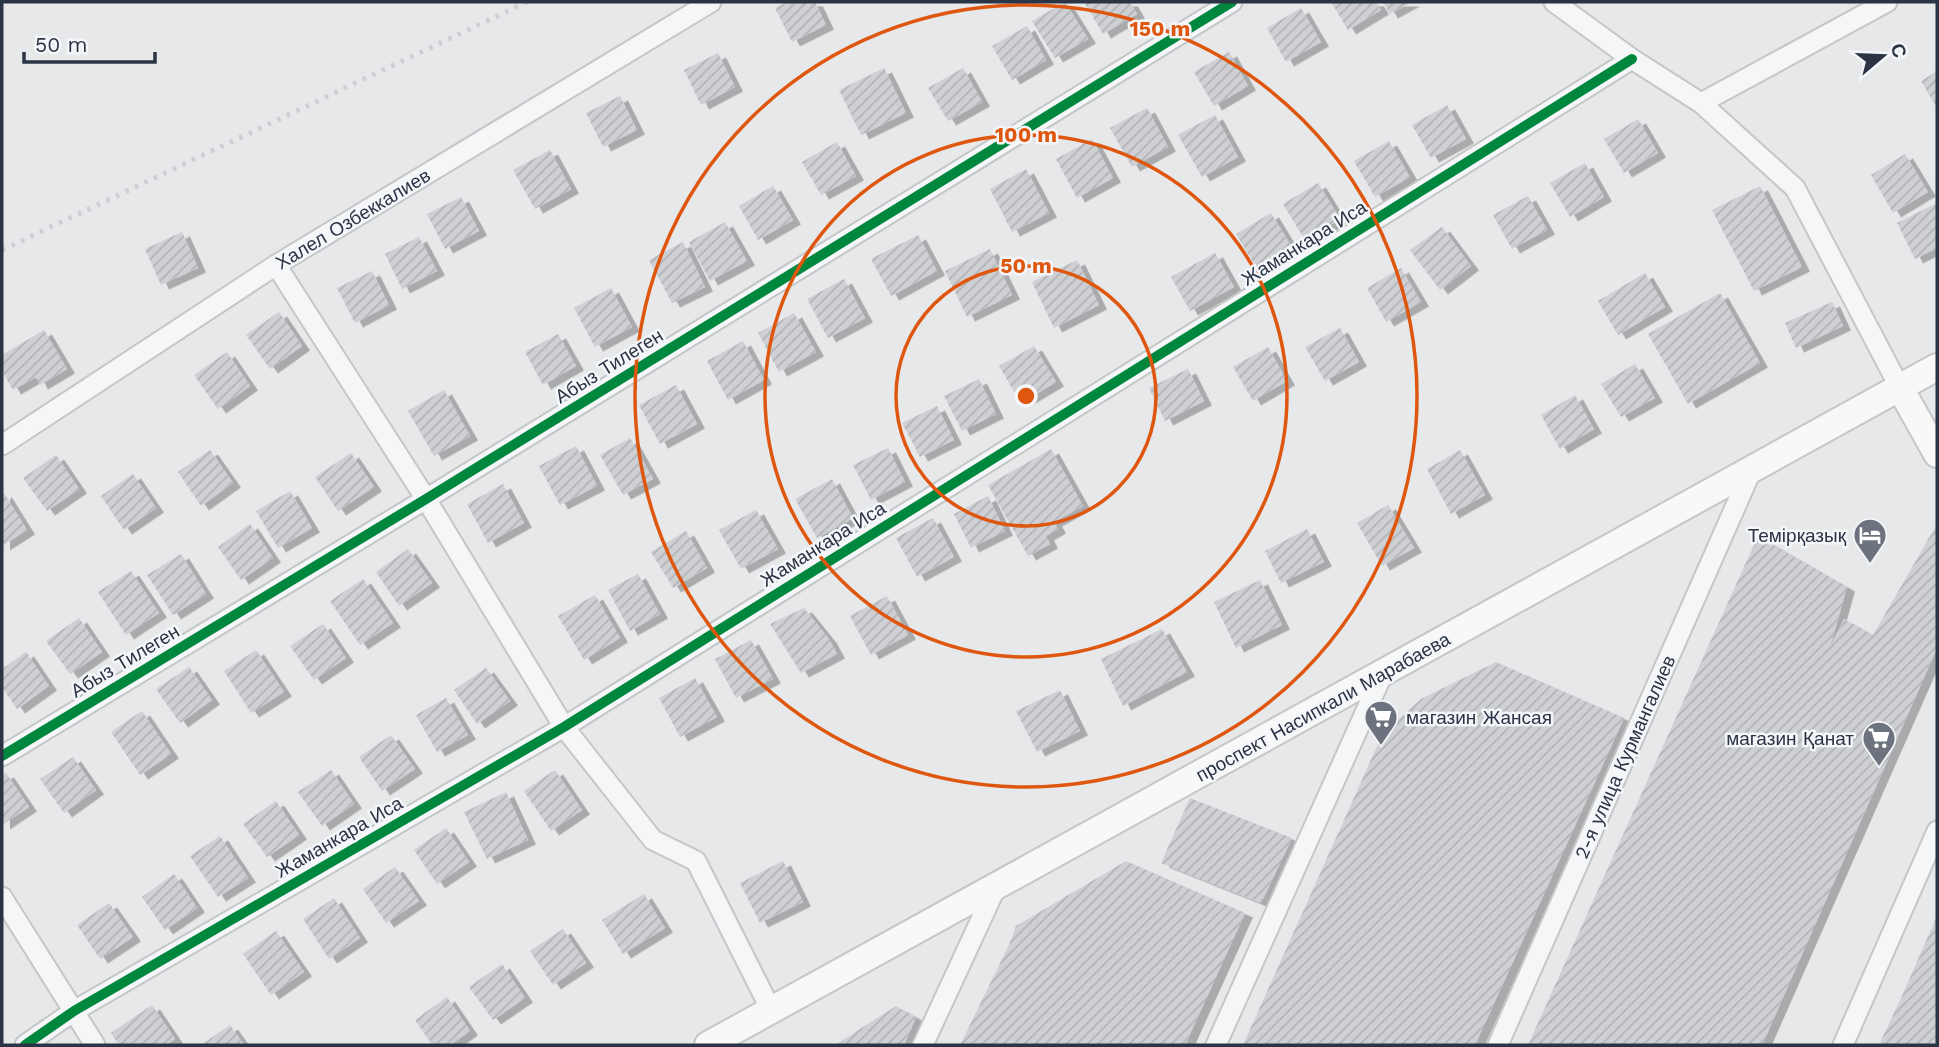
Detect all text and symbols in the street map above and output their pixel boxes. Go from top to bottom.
text: 150 m [1130,16,1190,41]
scale bar [24,21,156,65]
north arrow [1848,21,1918,91]
text: 50 m [35,32,87,57]
text: С [1885,40,1912,61]
text: 100 m [995,122,1057,147]
street label: Халел Озбеккалиев [272,164,434,274]
street label: Жаманкара Иса [1237,195,1371,291]
text: 50 m [1000,253,1052,278]
street label: Абыз Тилеген [551,324,667,408]
centre of rings [1014,384,1038,408]
street label: Жаманкара Иса [756,496,890,592]
hotel icon: Темірқазық [1851,516,1889,565]
place label: Темірқазық [1748,524,1847,547]
street label: Абыз Тилеген [66,619,184,703]
street label: проспект Насипкали Марабаева [1192,627,1455,787]
street label: 2-я улица Курмангалиев [1570,652,1680,862]
supermarket icon: магазин Жансая [1362,698,1400,747]
place label: магазин Жансая [1406,706,1552,729]
supermarket icon: магазин Қанат [1860,719,1898,768]
place label: магазин Қанат [1726,727,1854,750]
street label: Жаманкара Иса [271,791,407,883]

